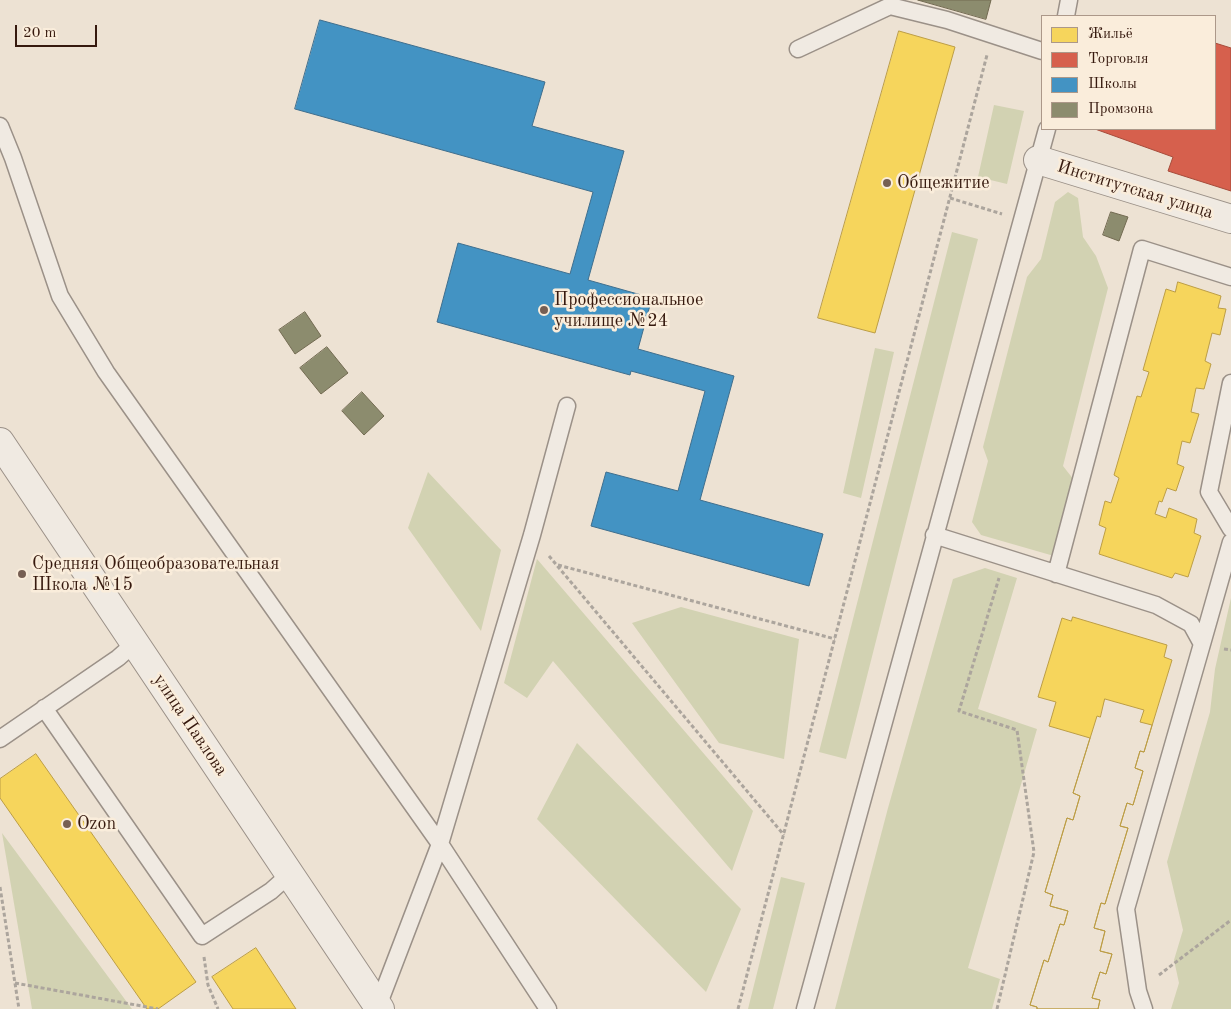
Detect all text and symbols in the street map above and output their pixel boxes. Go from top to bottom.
scale bar [18,15,100,47]
legend [1041,15,1216,130]
text: 20 m [23,26,57,41]
text: Жильё [1088,27,1133,42]
text: Торговля [1088,52,1149,67]
text: Школы [1088,77,1137,92]
text: Промзона [1088,102,1153,117]
street label: Институтская улица [1054,156,1216,224]
place label: Общежитие [897,172,990,194]
marker: Общежитие [881,177,893,189]
place label: Профессиональное училище №24 [554,289,703,332]
marker: Профессиональное училище №24 [538,304,550,316]
place label: Средняя Общеобразовательная Школа №15 [32,553,279,596]
marker: Средняя Общеобразовательная Школа №15 [16,568,28,580]
street label: улица Павлова [148,670,232,780]
place label: Ozon [77,813,116,835]
marker: Ozon [61,818,73,830]

